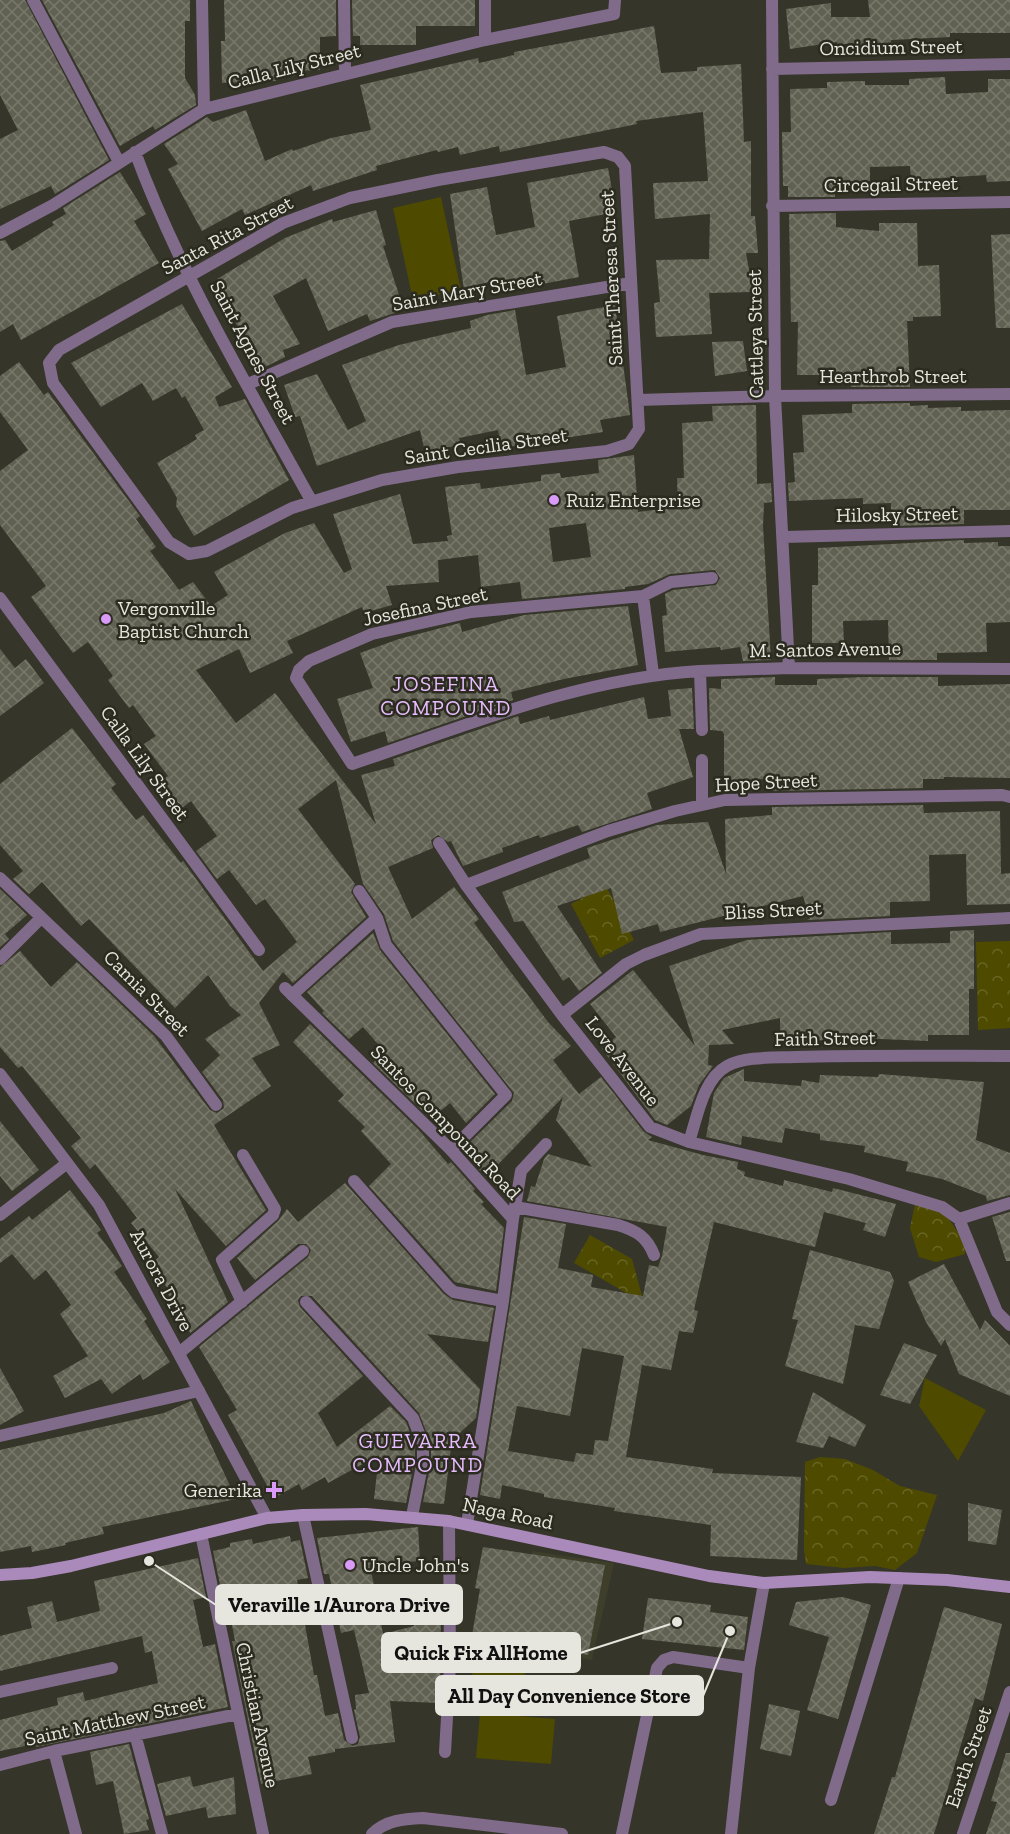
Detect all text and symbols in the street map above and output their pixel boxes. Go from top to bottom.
street label: Oncidium Street [819,34,963,60]
street label: Calla Lily Street [225,38,363,94]
street label: Circegail Street [824,171,959,197]
street label: Saint Theresa Street [594,189,628,366]
street label: Santa Rita Street [157,190,297,280]
street label: Saint Mary Street [390,266,544,316]
street label: Cattleya Street [742,269,768,399]
street label: Saint Agnes Street [205,276,301,428]
street label: Hearthrob Street [819,364,967,388]
street label: Saint Cecilia Street [403,423,570,469]
place label: Ruiz Enterprise [566,488,701,512]
marker: Ruiz Enterprise [547,493,561,507]
street label: Hilosky Street [836,501,959,527]
street label: Josefina Street [360,581,490,631]
place label: Vergonville Baptist Church [117,596,249,643]
marker: Vergonville Baptist Church [99,612,113,626]
street label: M. Santos Avenue [749,636,901,662]
district label: JOSEFINA COMPOUND [380,671,512,720]
street label: Calla Lily Street [95,701,195,826]
street label: Hope Street [714,767,818,797]
street label: Bliss Street [724,895,823,925]
street label: Camia Street [99,945,196,1042]
street label: Love Avenue [580,1011,666,1111]
street label: Faith Street [774,1025,877,1051]
street label: Santos Compound Road [366,1040,526,1204]
street label: Aurora Drive [125,1225,199,1335]
district label: GUEVARRA COMPOUND [352,1428,484,1477]
place label: Generika [184,1478,262,1502]
marker: Generika [267,1483,281,1497]
street label: Naga Road [460,1492,556,1534]
place label: Uncle John's [362,1553,469,1577]
marker: Uncle John's [343,1558,357,1572]
callout: Veraville 1/Aurora Drive [216,1585,462,1624]
text: Veraville 1/Aurora Drive [228,1592,450,1617]
callout: Quick Fix AllHome [382,1633,580,1672]
street label: Christian Avenue [231,1640,285,1790]
text: Quick Fix AllHome [394,1640,568,1665]
callout: All Day Convenience Store [436,1676,703,1715]
text: All Day Convenience Store [448,1683,690,1708]
street label: Saint Matthew Street [23,1689,208,1751]
street label: Earth Street [939,1703,997,1811]

